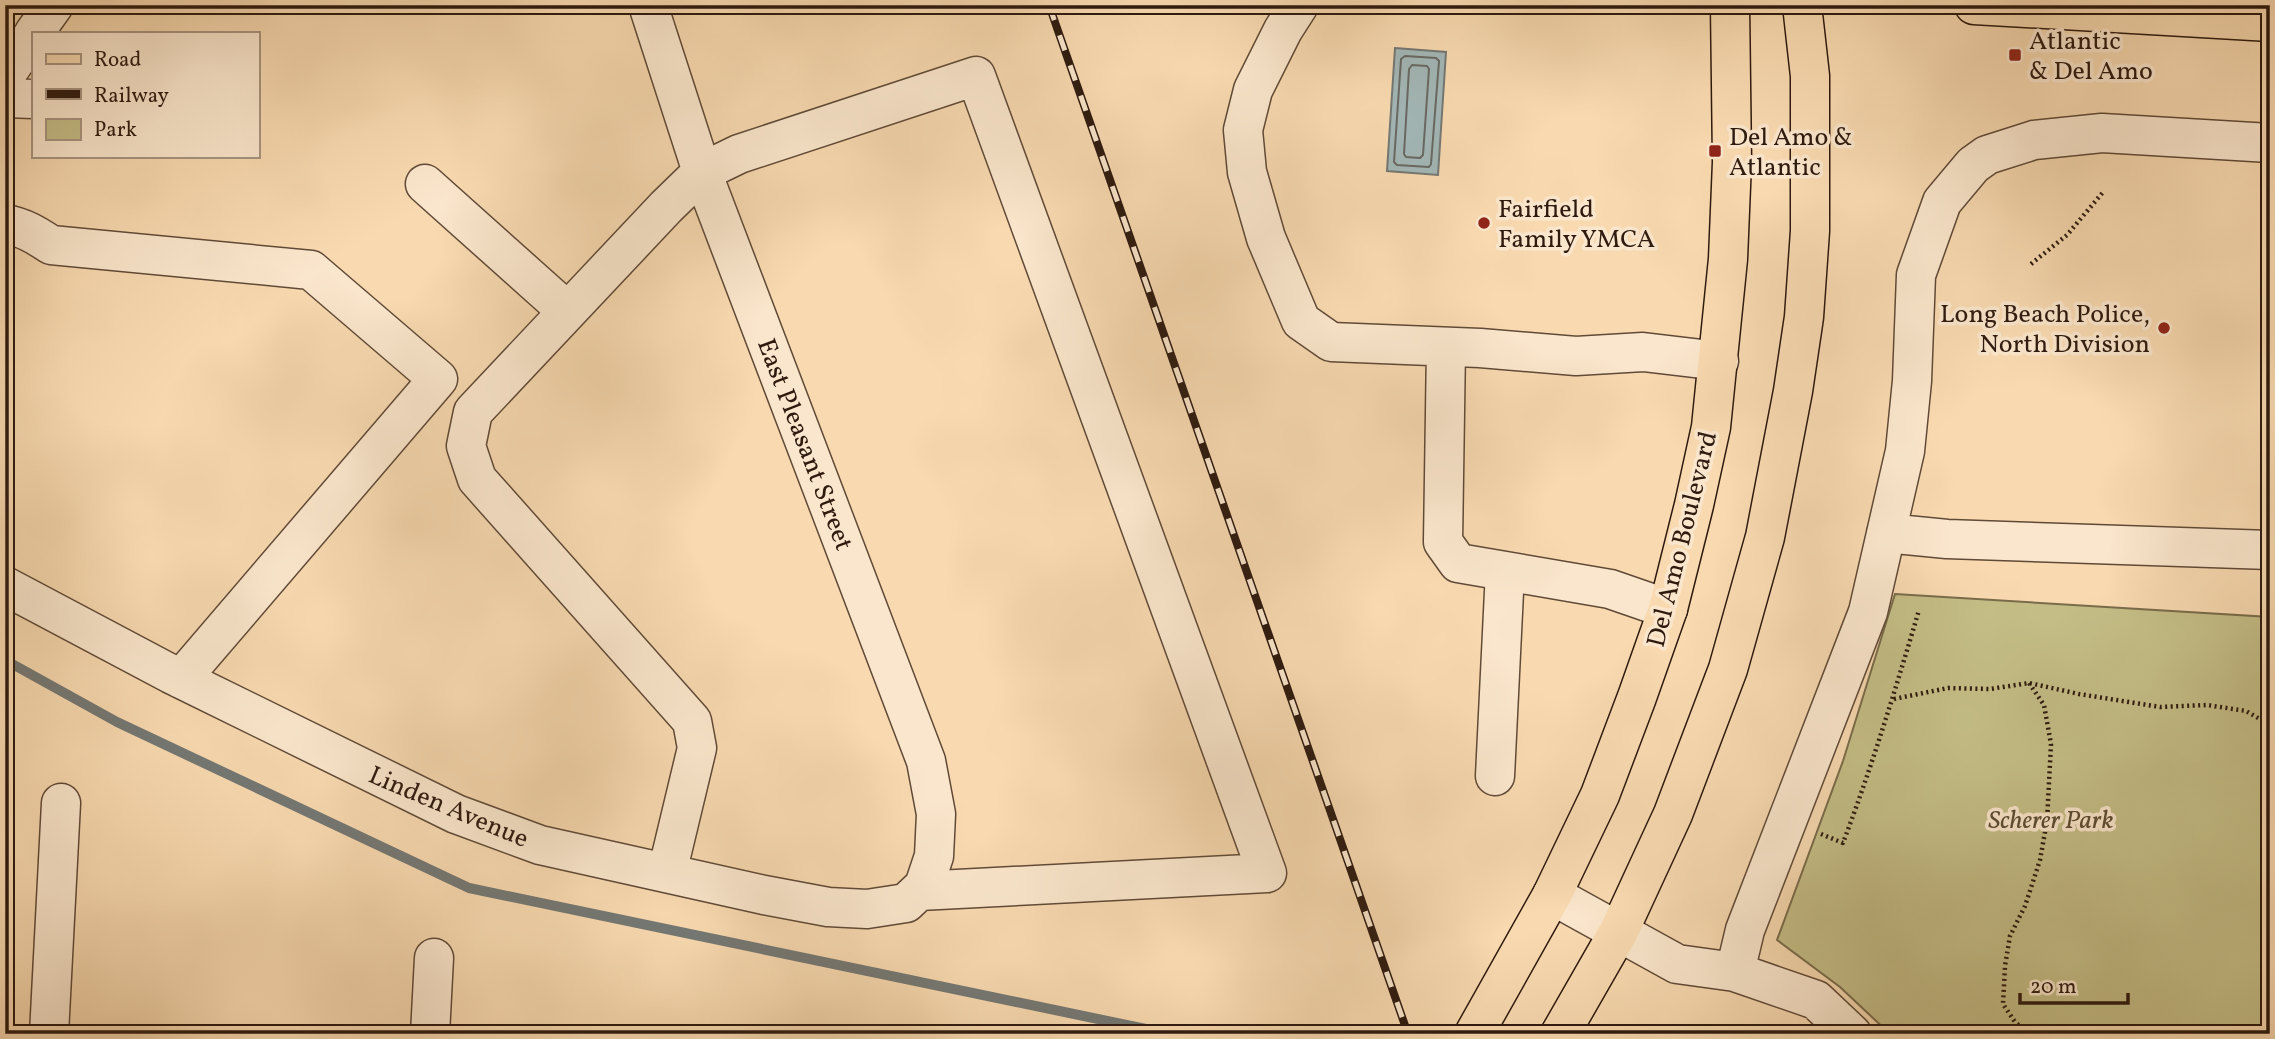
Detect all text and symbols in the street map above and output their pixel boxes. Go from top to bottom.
place label: Atlantic & Del Amo [2029,24,2153,90]
legend [32,32,259,158]
text: Road [94,46,141,75]
marker: Atlantic & Del Amo [2007,47,2023,63]
text: Railway [94,82,170,111]
text: Park [94,116,137,145]
place label: Del Amo & Atlantic [1729,120,1853,186]
marker: Del Amo & Atlantic [1707,143,1723,159]
place label: Fairfield Family YMCA [1498,192,1655,258]
marker: Fairfield Family YMCA [1476,215,1492,231]
place label: Long Beach Police, North Division [1940,297,2150,363]
marker: Long Beach Police, North Division [2156,320,2172,336]
street label: East Pleasant Street [747,334,861,556]
street label: Del Amo Boulevard [1639,428,1727,651]
street label: Linden Avenue [363,758,534,858]
park label: Scherer Park [1988,803,2114,839]
scale bar [2020,962,2128,1006]
text: 20 m [2030,973,2076,1002]

